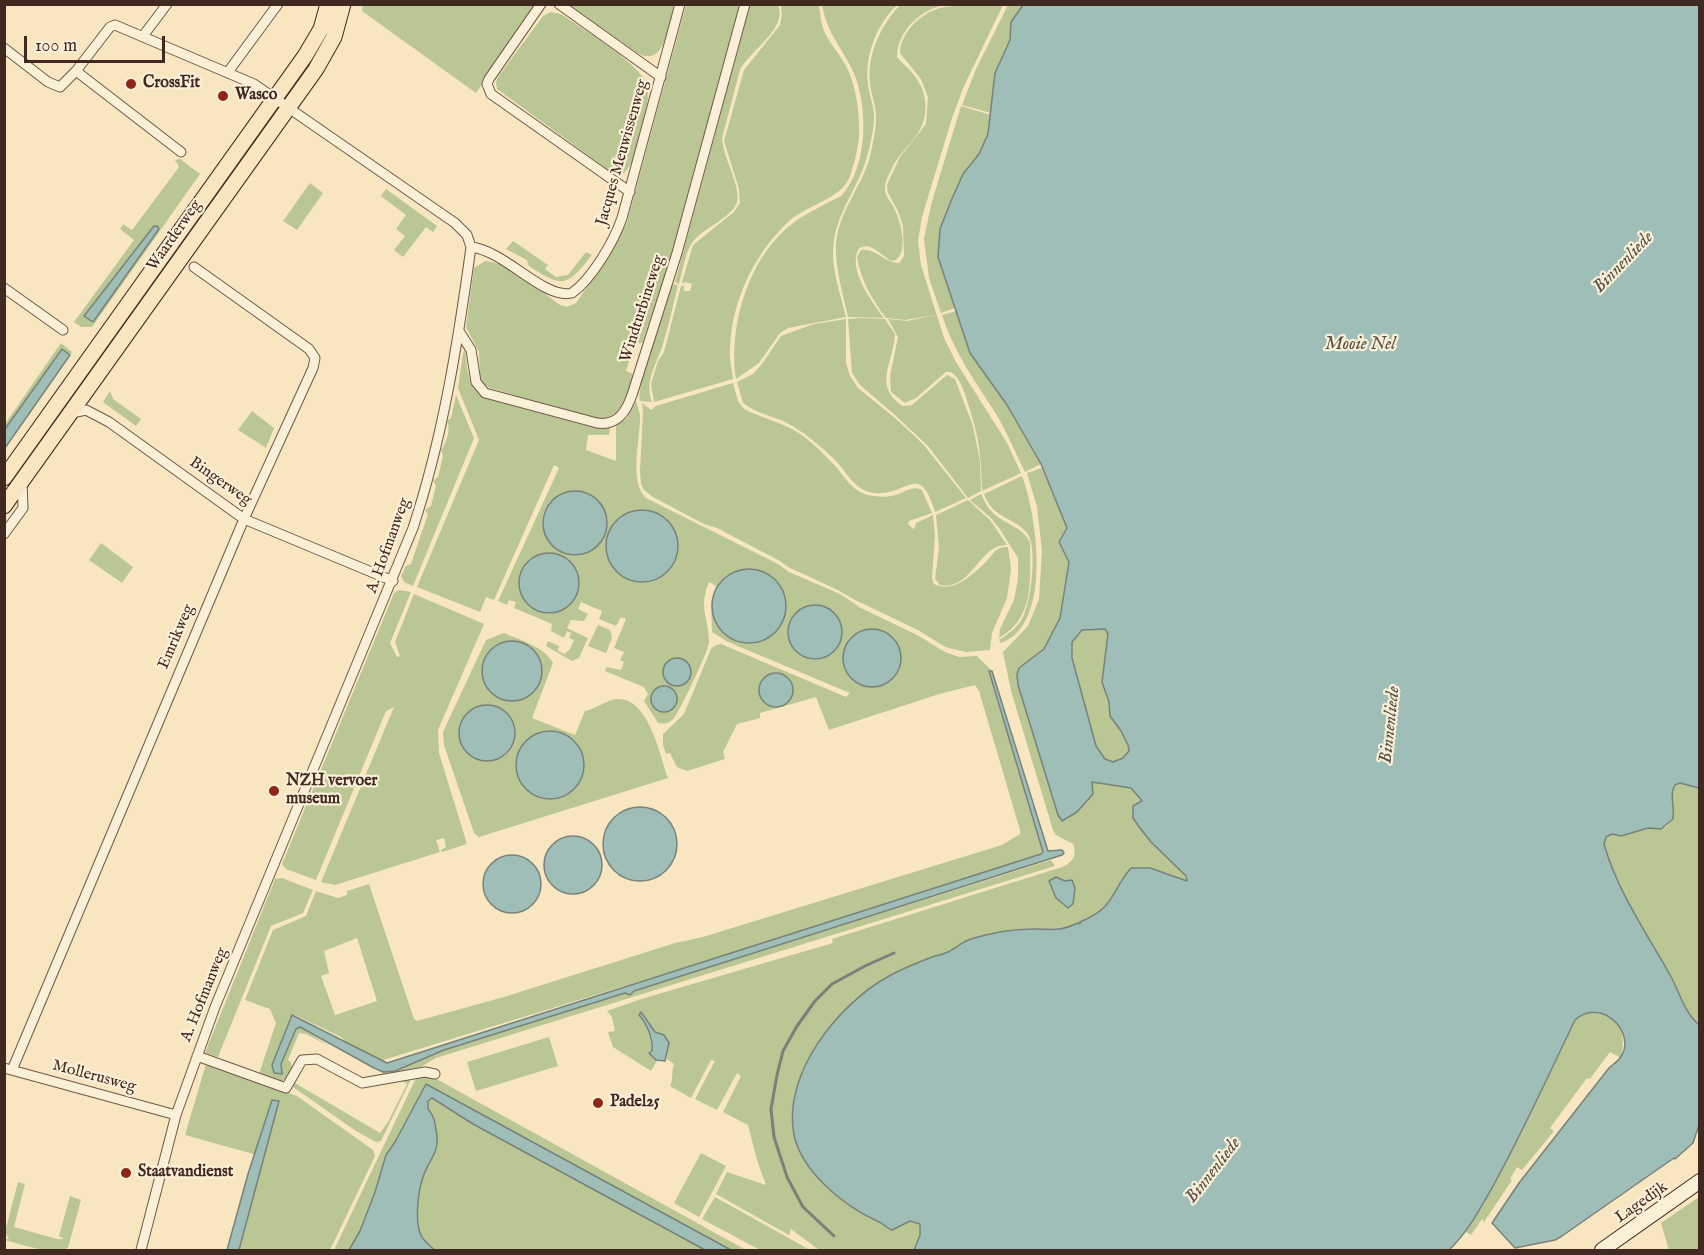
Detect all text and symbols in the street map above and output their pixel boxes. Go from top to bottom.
scale bar [27,24,168,62]
text: 100 m [35,35,77,58]
place label: CrossFit [143,74,200,94]
marker: CrossFit [124,77,138,91]
street label: Jacques Meuwissenweg [593,78,653,228]
place label: Wasco [235,86,277,106]
marker: Wasco [216,89,230,103]
street label: Waarderweg [144,197,206,275]
water label: Binnenliede [1589,228,1659,298]
street label: Windturbineweg [617,253,669,365]
water label: Mooie Nel [1325,334,1395,356]
street label: Bingerweg [185,454,255,510]
street label: A. Hofmanweg [363,496,415,596]
street label: Emrikweg [155,602,199,672]
water label: Binnenliede [1376,685,1406,765]
place label: NZH vervoer museum [286,772,377,810]
marker: NZH vervoer museum [267,784,281,798]
street label: A. Hofmanweg [177,945,233,1045]
street label: Mollerusweg [50,1057,138,1097]
place label: Padel25 [610,1093,660,1113]
marker: Padel25 [591,1096,605,1110]
water label: Binnenliede [1182,1134,1246,1208]
place label: Staatvandienst [138,1163,233,1183]
marker: Staatvandienst [119,1166,133,1180]
street label: Lagedijk [1612,1178,1672,1228]

